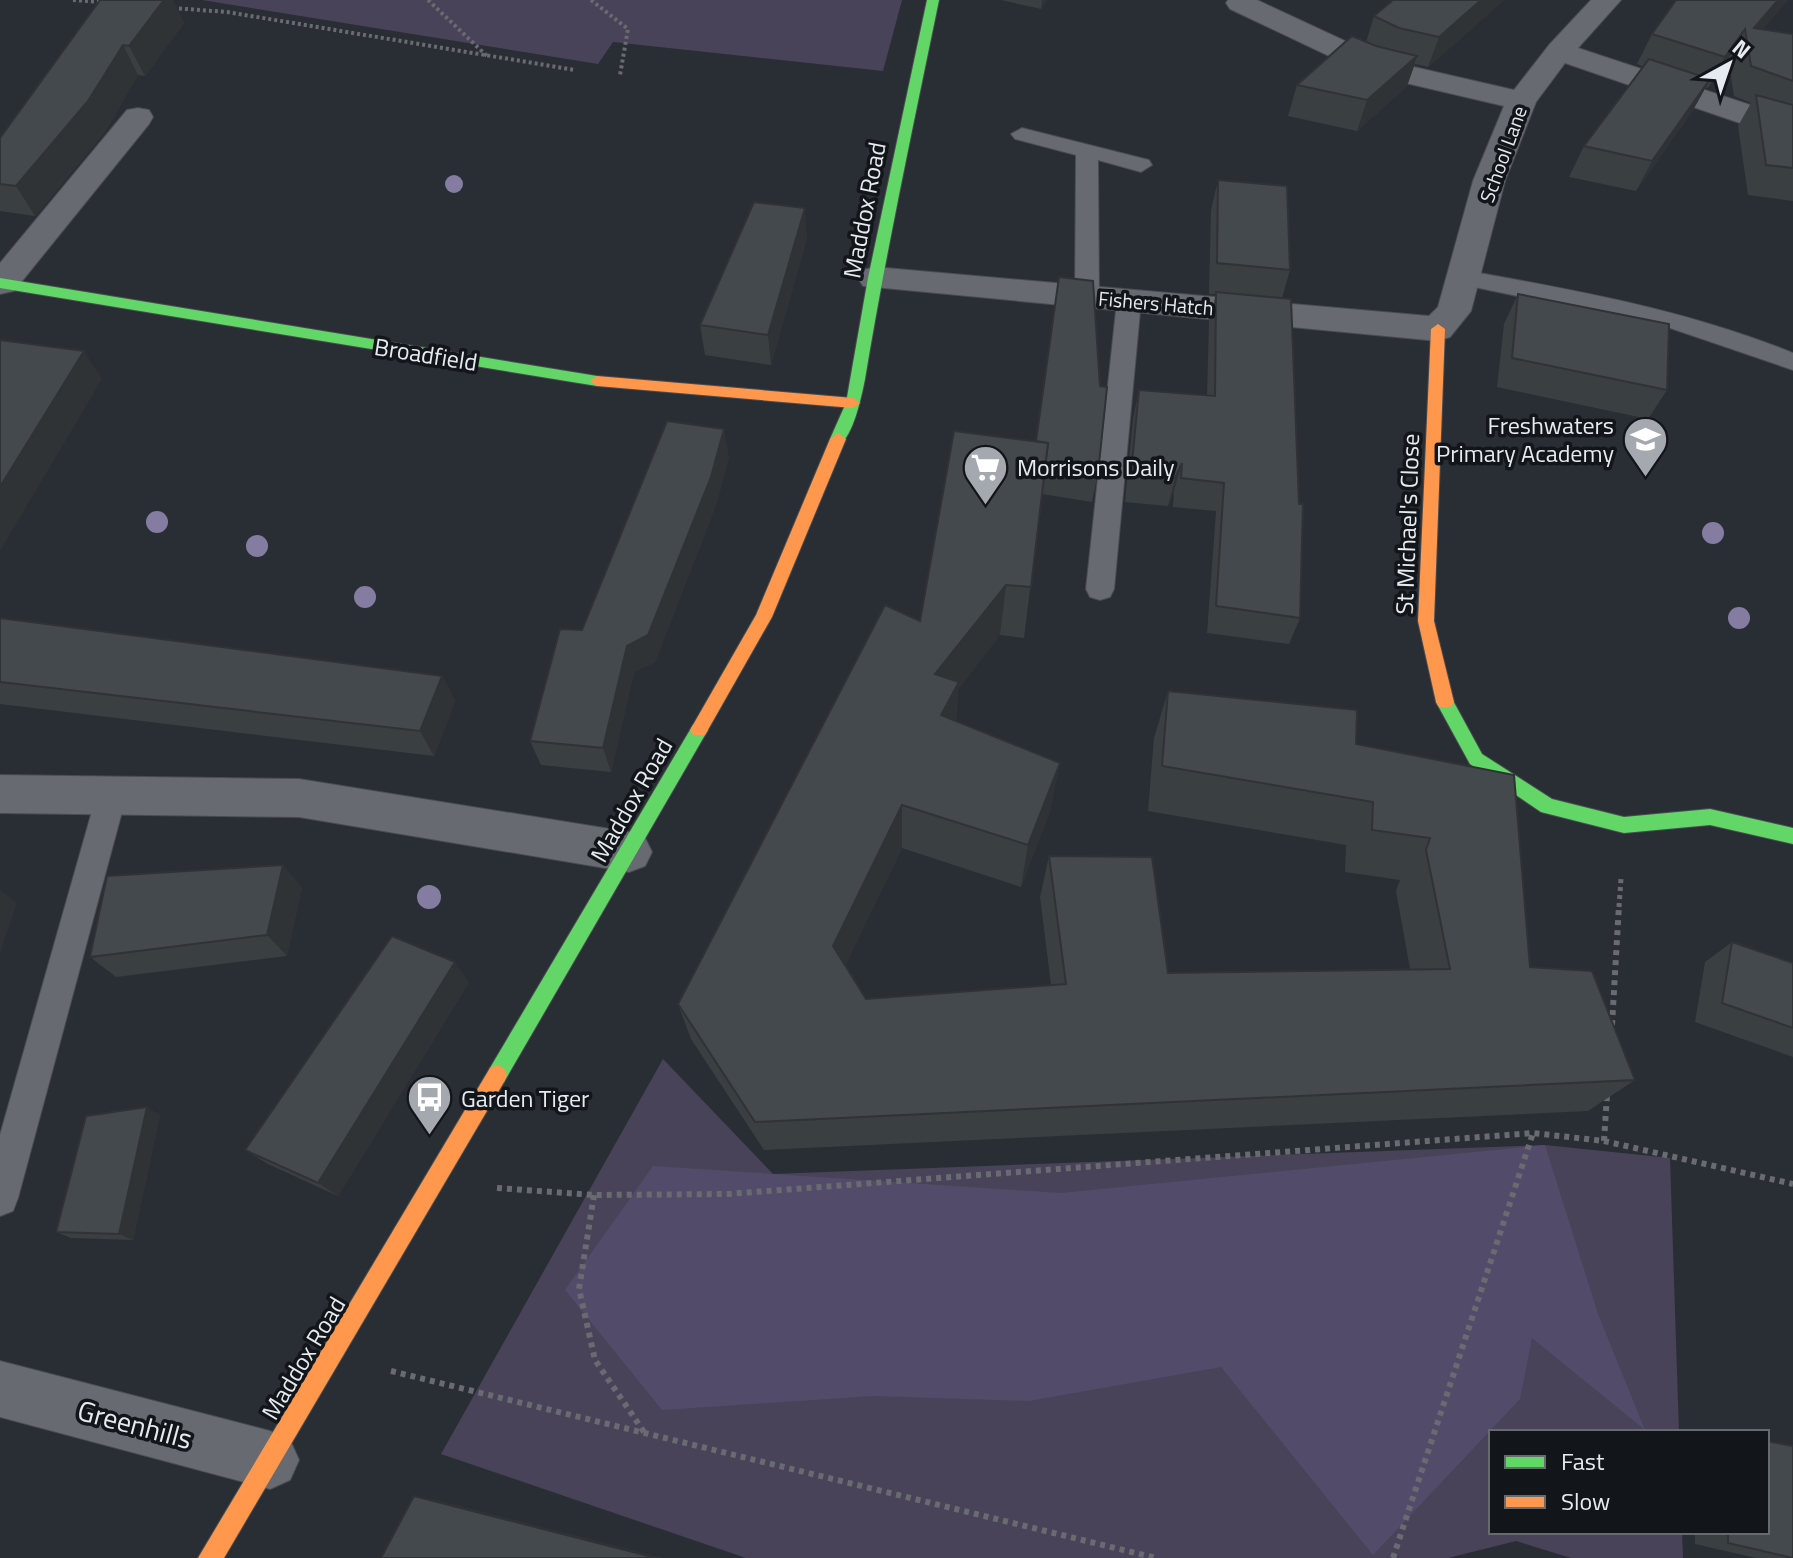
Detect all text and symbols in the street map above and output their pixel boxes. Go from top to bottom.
north arrow [1689,24,1769,104]
text: N [1725,31,1759,67]
street label: School Lane [1471,101,1535,207]
street label: Maddox Road [833,139,895,281]
street label: Fishers Hatch [1097,283,1215,323]
street label: Broadfield [372,328,480,380]
place label: Freshwaters Primary Academy [1436,407,1614,471]
school or university icon: Freshwaters Primary Academy [1621,415,1669,478]
street label: St Michael's Close [1386,433,1428,615]
supermarket icon: Morrisons Daily [962,443,1010,506]
place label: Morrisons Daily [1017,449,1175,485]
street label: Maddox Road [581,731,681,869]
bus stop icon: Garden Tiger [406,1074,454,1137]
place label: Garden Tiger [461,1080,589,1116]
street label: Maddox Road [252,1290,354,1426]
street label: Greenhills [73,1388,197,1460]
legend [1489,1430,1769,1534]
text: Fast [1561,1443,1605,1479]
text: Slow [1561,1483,1610,1519]

